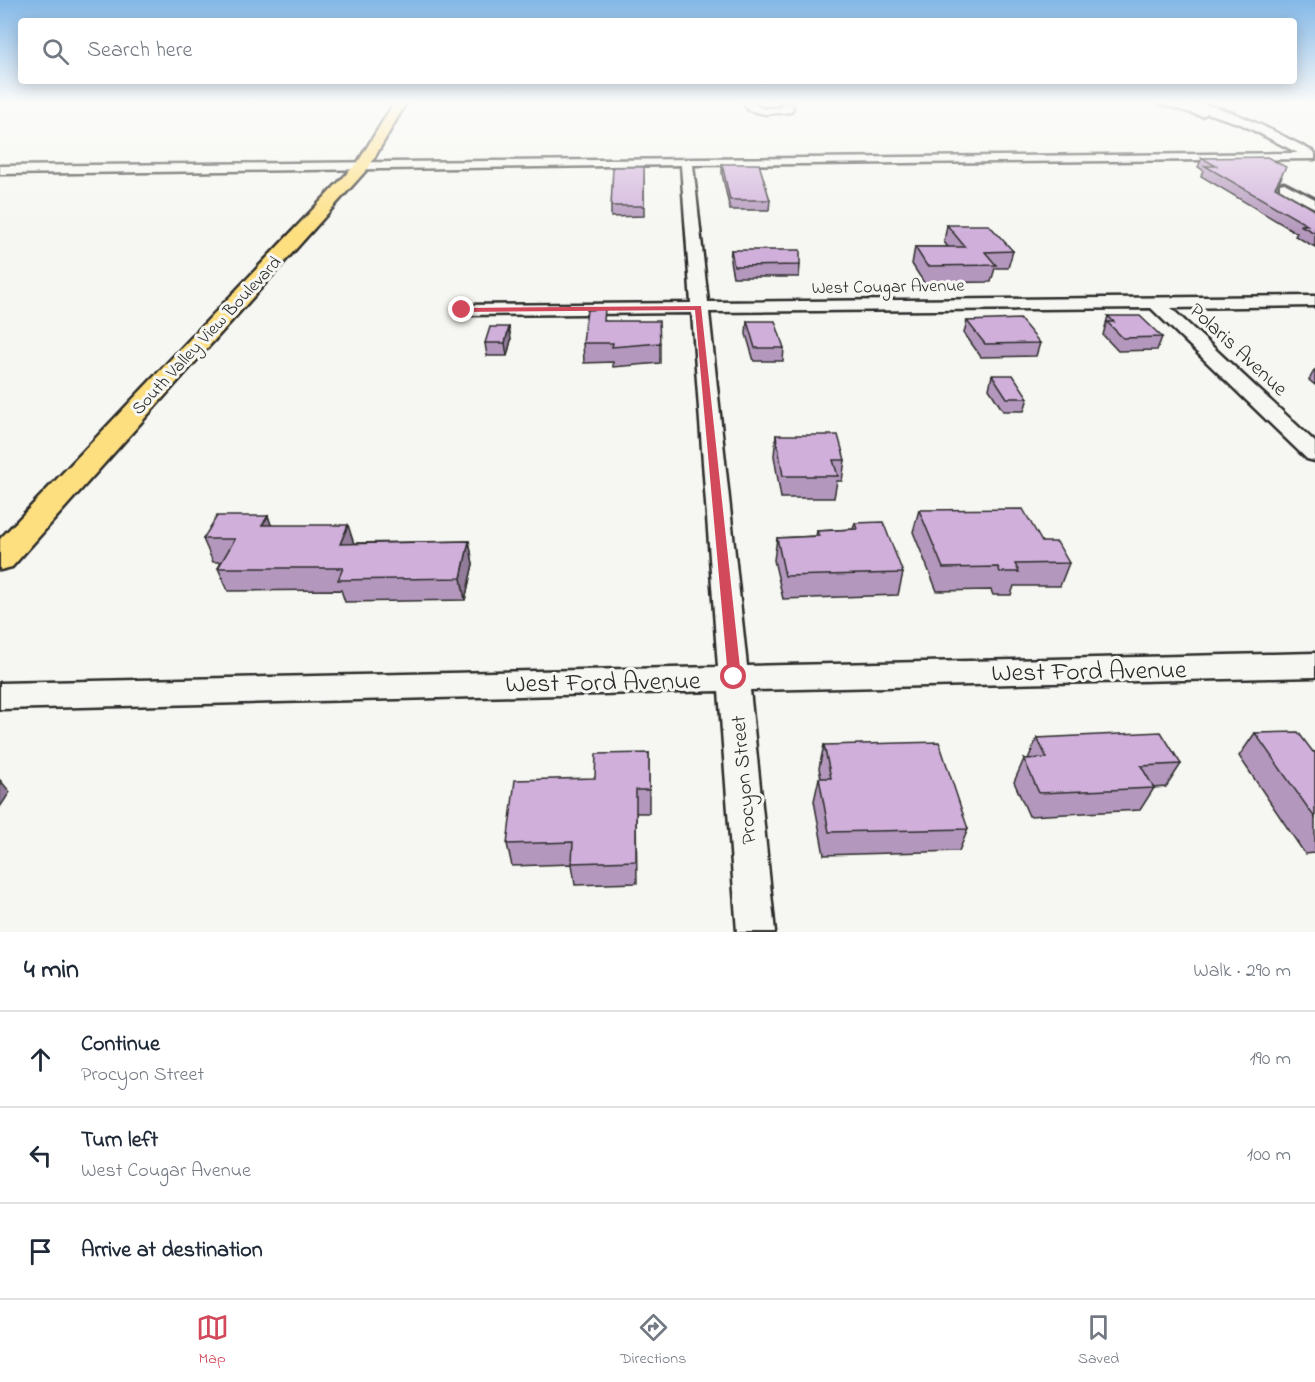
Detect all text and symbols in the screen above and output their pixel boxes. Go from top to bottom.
search box [18,18,1297,84]
icon: search [39,35,72,68]
text: Search here [87,35,192,67]
street label: South Valley View Boulevard [127,251,288,422]
street label: West Cougar Avenue [811,274,966,303]
route end [448,296,474,322]
street label: Polaris Avenue [1182,297,1294,404]
street label: West Ford Avenue [991,652,1187,694]
street label: West Ford Avenue [505,663,701,705]
route start [720,663,746,689]
street label: Procyon Street [724,714,768,846]
text: 4 min [24,952,79,990]
text: Walk · 290 m [1193,957,1291,986]
text: Continue [81,1029,160,1061]
icon: ahead [24,1043,57,1076]
text: 190 m [1249,1045,1291,1074]
text: Procyon Street [81,1061,204,1090]
text: Turn left [81,1125,158,1157]
icon: left [24,1139,57,1172]
text: 100 m [1247,1141,1291,1170]
text: West Cougar Avenue [81,1157,251,1186]
icon: arrive [24,1235,57,1268]
text: Arrive at destination [81,1235,263,1267]
tab: Map [196,1311,229,1371]
tab: Directions [620,1311,686,1371]
tab: Saved [1078,1311,1119,1371]

